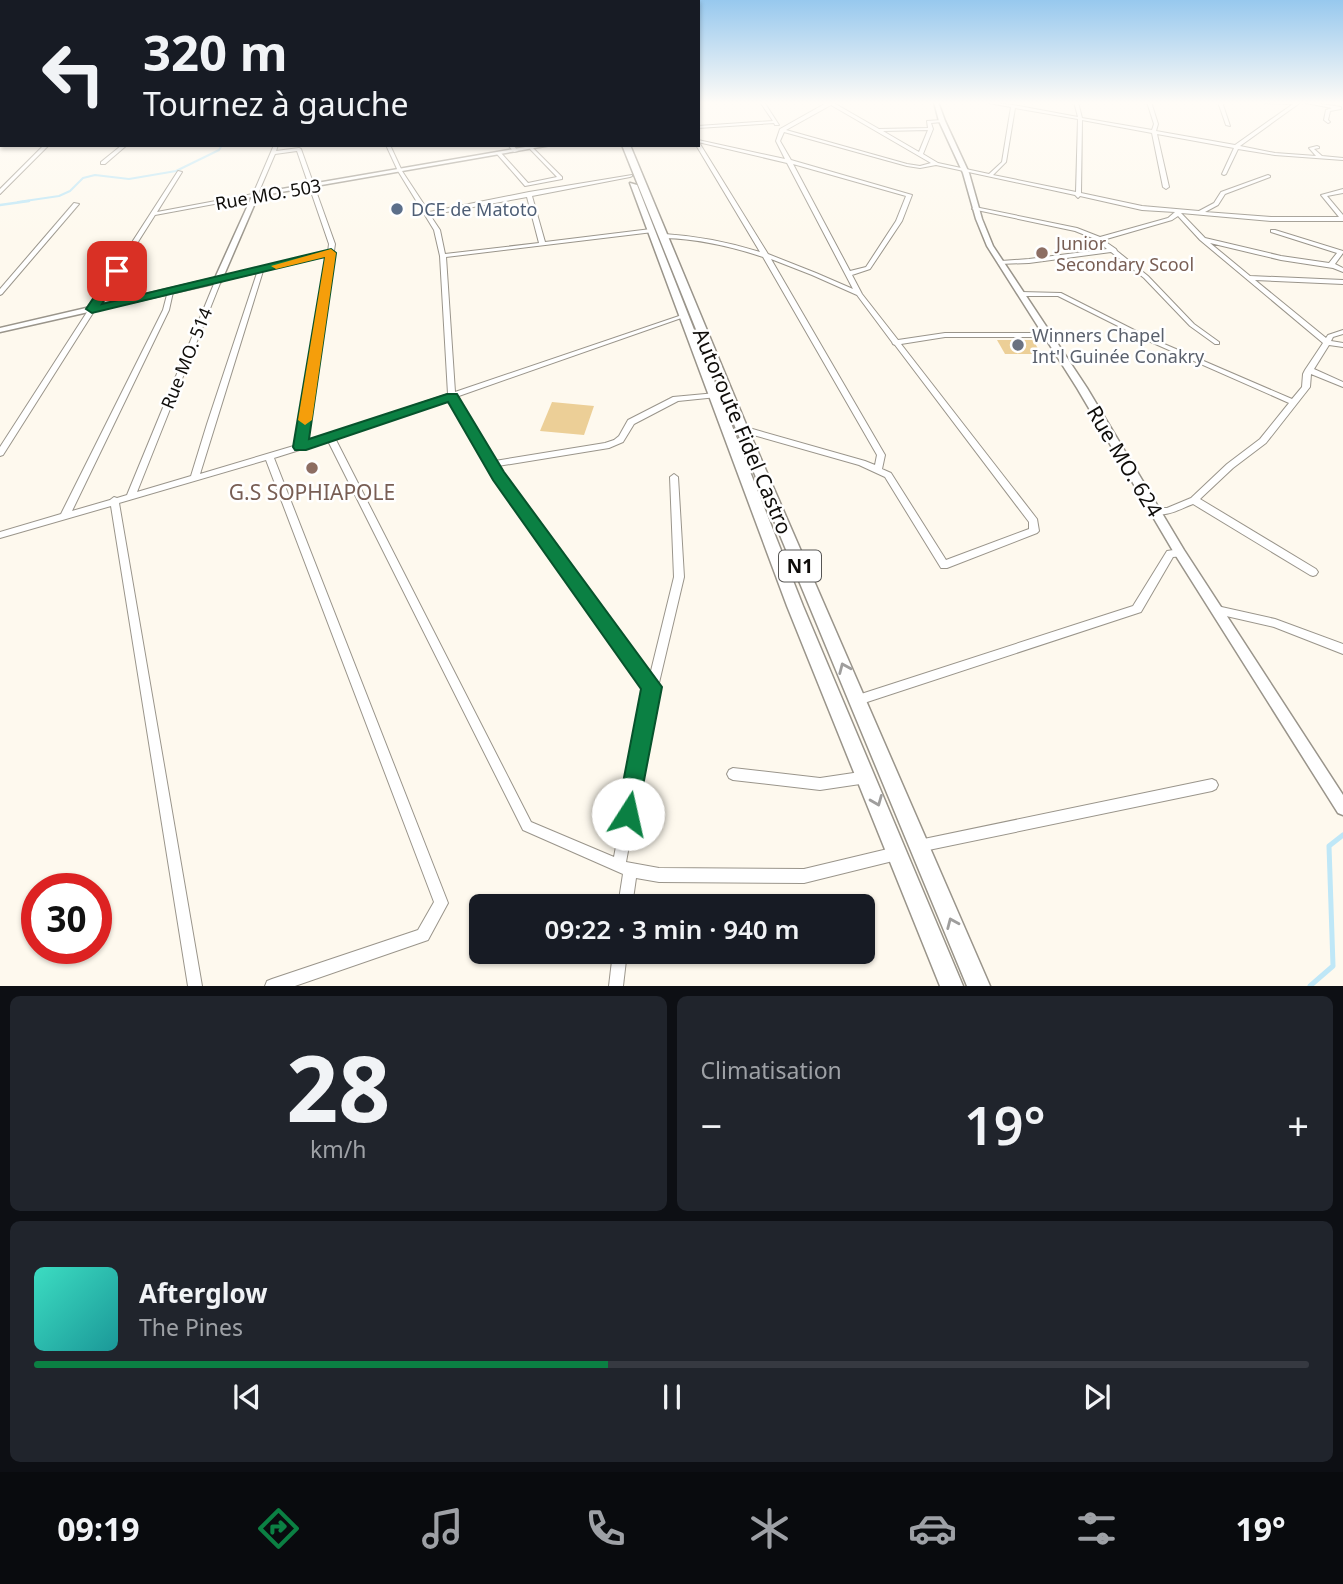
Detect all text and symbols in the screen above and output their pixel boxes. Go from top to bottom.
text: 320 m [143,19,288,85]
icon: left [28,28,119,119]
text: Tournez à gauche [143,82,409,125]
street label: Rue MO. 503 [213,173,323,215]
place label: DCE de Matoto [411,197,537,221]
marker: DCE de Matoto [389,201,405,217]
place label: Junior Secondary Scool [1054,231,1194,276]
pin [87,241,147,301]
marker: Junior Secondary Scool [1034,245,1050,261]
icon: arrive [98,252,136,290]
street label: Rue MO. 514 [155,304,217,412]
place label: Winners Chapel Int'l Guinée Conakry [1032,323,1205,368]
street label: Autoroute Fidel Castro [687,324,799,538]
marker: Winners Chapel Int'l Guinée Conakry [1010,337,1026,353]
street label: Rue MO. 624 [1081,400,1169,522]
marker: G.S SOPHIAPOLE [304,460,320,476]
place label: G.S SOPHIAPOLE [229,478,395,506]
road number: N1 [779,551,821,582]
one-way arrow [838,663,852,675]
position arrow [591,777,665,851]
one-way arrow [868,794,882,806]
speed limit sign: 30 [21,873,112,964]
text: 09:22 · 3 min · 940 m [545,911,799,947]
one-way arrow [946,917,960,930]
text: 28 [286,1025,390,1149]
text: Climatisation [701,1054,842,1086]
text: 19° [964,1089,1046,1160]
text: − [701,1099,722,1151]
text: + [1287,1099,1309,1151]
text: km/h [310,1133,367,1165]
text: Afterglow [139,1275,267,1311]
text: The Pines [139,1311,243,1343]
icon: previous [228,1378,266,1416]
icon: pause [653,1378,691,1416]
icon: next [1078,1378,1116,1416]
icon: directions [254,1504,303,1553]
icon: music [418,1504,467,1553]
icon: phone [581,1504,630,1553]
icon: climate [745,1504,794,1553]
icon: car [908,1504,957,1553]
icon: filters [1072,1504,1121,1553]
text: 09:19 [57,1507,140,1550]
text: 19° [1235,1507,1286,1550]

